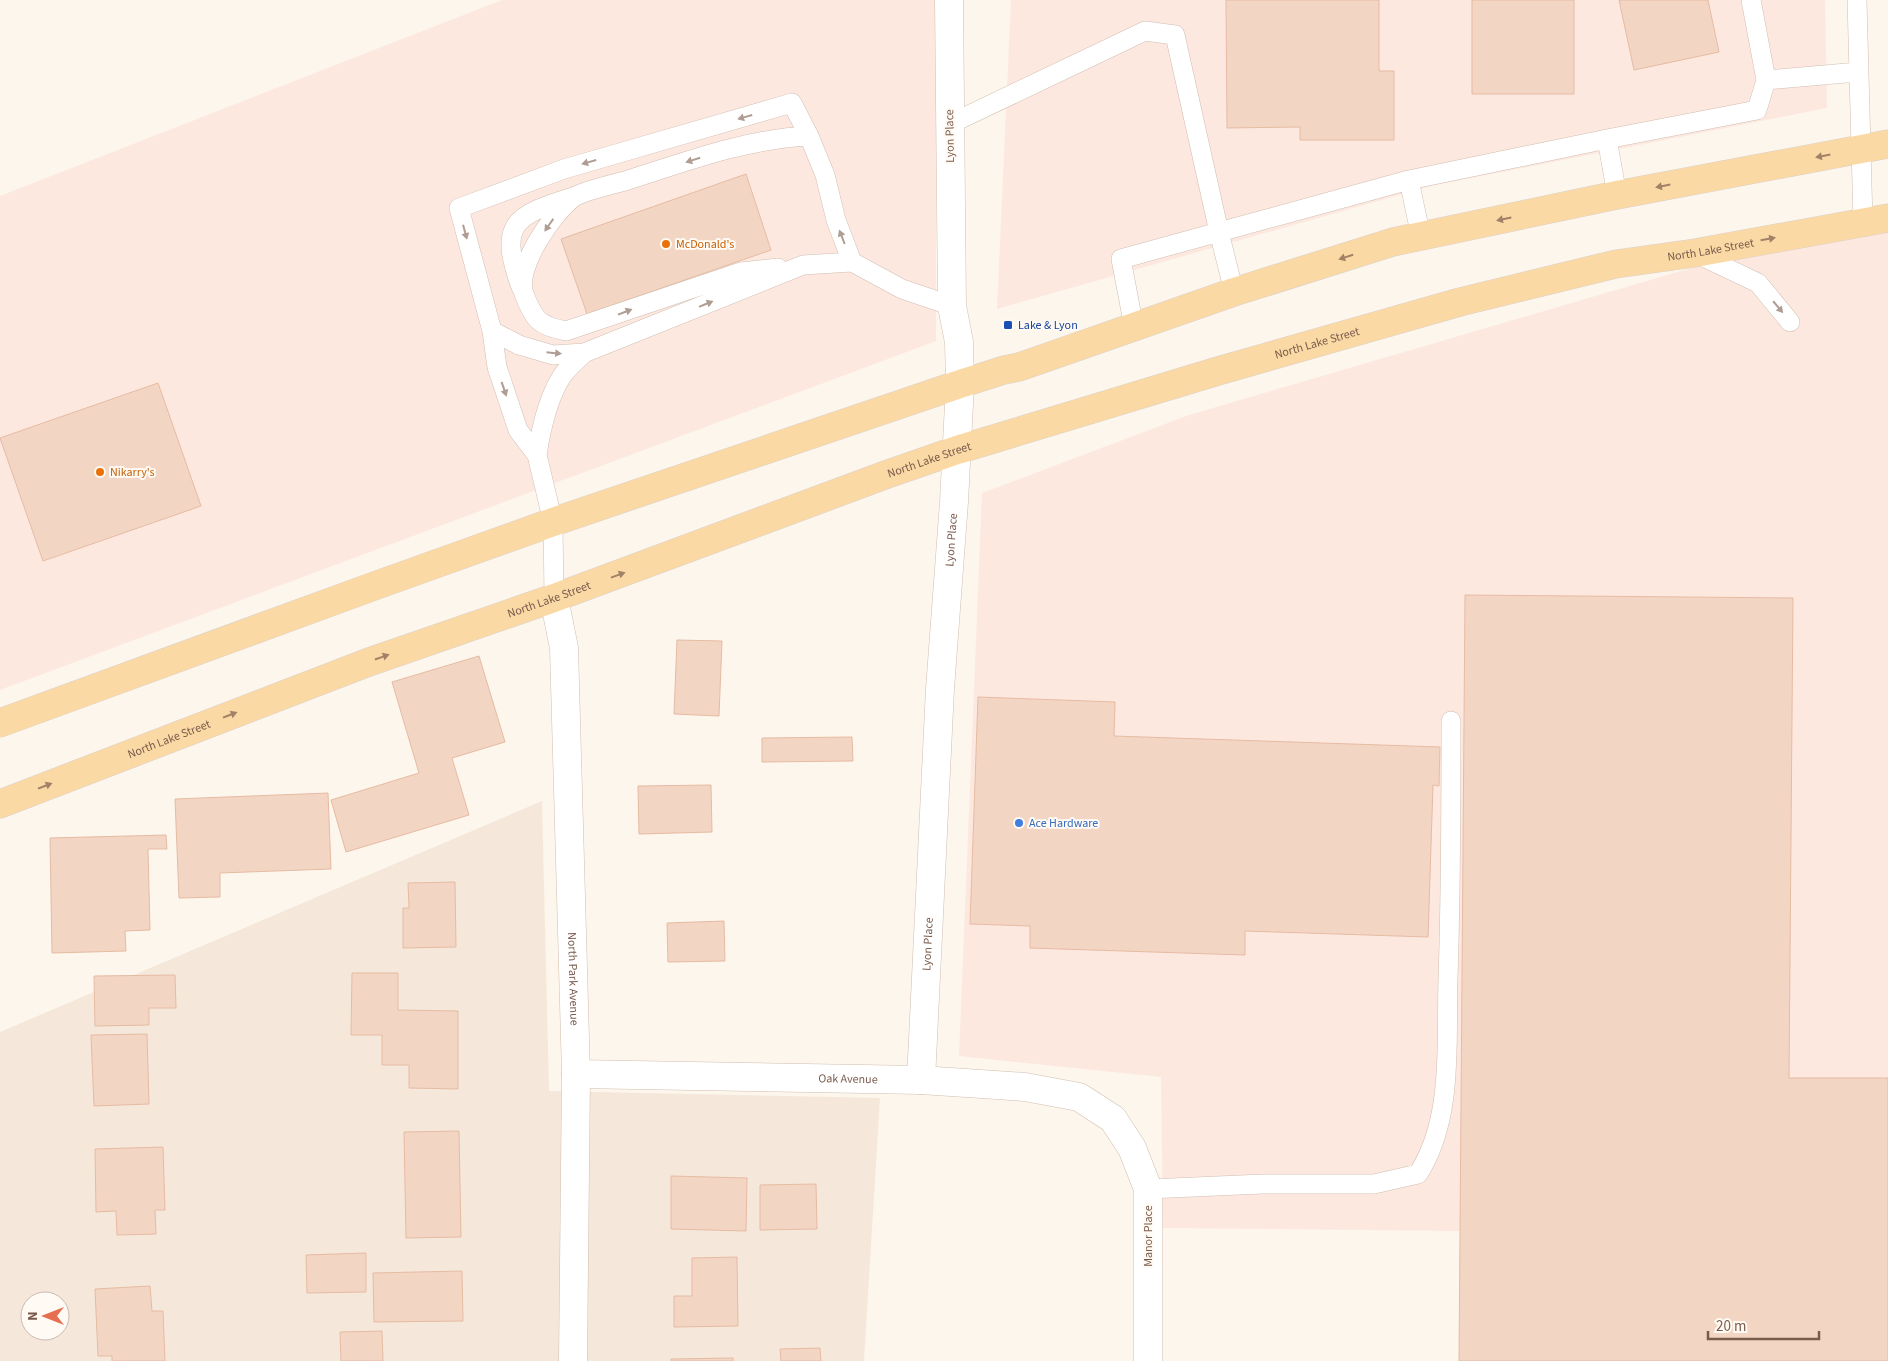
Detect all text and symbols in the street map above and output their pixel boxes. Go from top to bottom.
street label: Lyon Place [941,109,959,163]
one-way arrow [737,113,752,121]
one-way arrow [1814,152,1830,160]
one-way arrow [686,156,701,164]
one-way arrow [581,158,596,166]
one-way arrow [1655,182,1671,190]
one-way arrow [1496,215,1512,223]
one-way arrow [544,218,554,232]
one-way arrow [462,224,470,239]
one-way arrow [838,229,845,244]
street label: North Lake Street [1666,234,1755,265]
one-way arrow [1760,235,1776,243]
place label: McDonald's [676,236,734,253]
marker: McDonald's [660,238,672,250]
one-way arrow [1339,254,1354,261]
one-way arrow [699,300,714,307]
one-way arrow [1772,301,1783,314]
one-way arrow [617,308,632,315]
place label: Lake & Lyon [1018,317,1078,334]
marker: Lake & Lyon [1002,319,1014,331]
street label: North Lake Street [1272,323,1361,363]
one-way arrow [546,349,562,357]
one-way arrow [500,382,508,397]
street label: North Lake Street [885,438,973,482]
place label: Nikarry's [110,464,155,481]
marker: Nikarry's [94,466,106,478]
street label: Lyon Place [941,512,962,567]
one-way arrow [610,571,625,578]
street label: North Lake Street [505,577,593,622]
one-way arrow [374,653,389,661]
one-way arrow [223,711,238,719]
street label: North Lake Street [125,715,213,763]
one-way arrow [38,782,53,789]
place label: Ace Hardware [1029,815,1098,832]
marker: Ace Hardware [1013,817,1025,829]
street label: Lyon Place [918,917,937,971]
street label: North Park Avenue [564,932,583,1026]
street label: Oak Avenue [818,1070,878,1088]
street label: Manor Place [1140,1205,1157,1267]
north arrow [20,1291,70,1341]
scale bar [1708,1308,1819,1340]
text: N [23,1311,43,1321]
text: 20 m [1716,1316,1746,1337]

